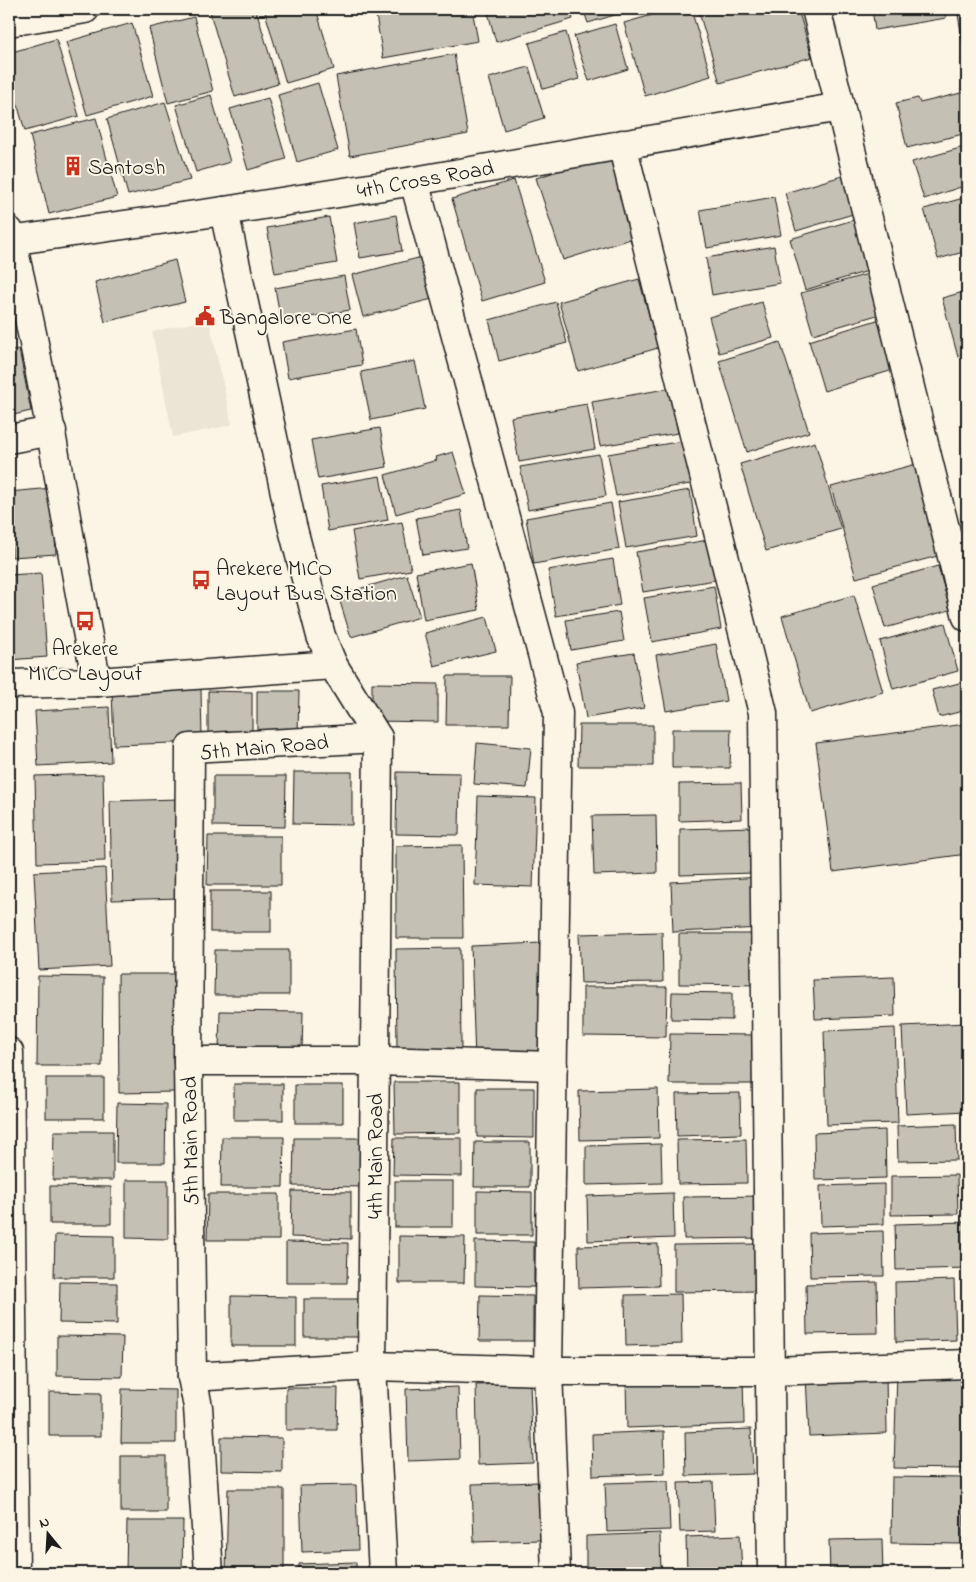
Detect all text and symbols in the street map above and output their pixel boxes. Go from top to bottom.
place label: Santosh [88,153,165,185]
street label: 4th Cross Road [355,153,496,209]
building icon: Santosh [62,155,84,177]
place label: Bangalore One [219,303,352,336]
public building icon: Bangalore One [194,305,216,327]
place label: Arekere MICO Layout Bus Station [216,554,397,612]
bus stop icon: Arekere MICO Layout Bus Station [190,569,212,591]
bus stop icon: Arekere MICO Layout [74,610,96,632]
place label: Arekere MICO Layout [28,634,143,692]
street label: 5th Main Road [198,727,330,771]
street label: 5th Main Road [175,1076,209,1206]
street label: 4th Main Road [361,1093,393,1219]
north arrow [22,1510,72,1560]
text: N [37,1512,52,1535]

